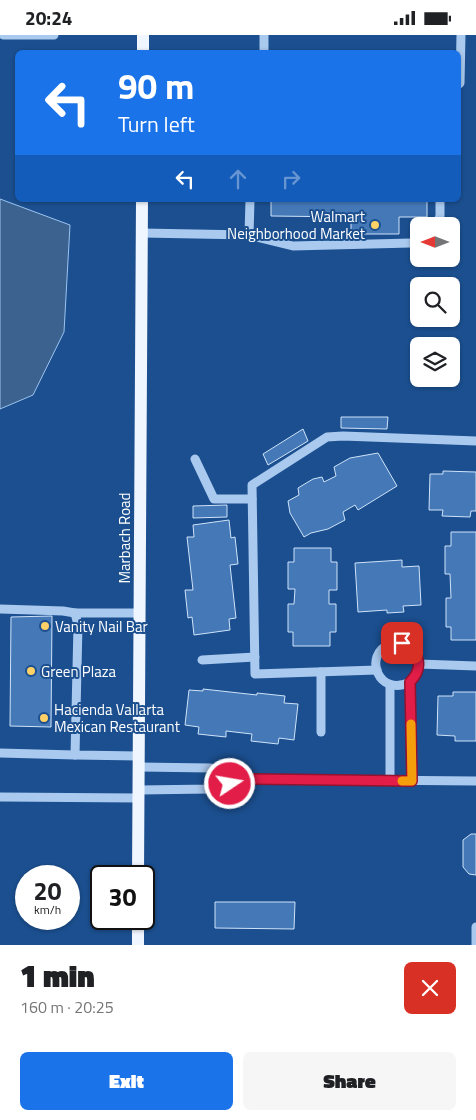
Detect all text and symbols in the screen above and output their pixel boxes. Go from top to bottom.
text: 20:24 [25,3,72,32]
text: 90 m [118,59,194,113]
icon: left [35,70,100,135]
text: Turn left [118,107,195,141]
icon: left [171,165,199,193]
icon: ahead [224,165,252,193]
icon: right [277,165,305,193]
place label: Walmart Neighborhood Market [227,205,366,245]
north arrow [410,217,460,267]
map controls [410,217,460,387]
marker: Walmart Neighborhood Market [369,219,381,231]
button: search [410,277,460,327]
button: layers [410,337,460,387]
street label: Marbach Road [113,492,136,584]
place label: Vanity Nail Bar [55,615,148,638]
marker: Vanity Nail Bar [39,620,51,632]
pin [381,622,423,664]
icon: arrive [388,629,416,657]
place label: Green Plaza [41,660,116,683]
marker: Green Plaza [25,665,37,677]
place label: Hacienda Vallarta Mexican Restaurant [54,698,181,738]
marker: Hacienda Vallarta Mexican Restaurant [38,712,50,724]
position arrow [203,757,255,809]
speed limit sign: 30 [90,865,155,930]
text: 20 [33,872,62,910]
text: km/h [34,900,61,919]
text: 1 min [20,953,95,999]
button: close [404,962,456,1014]
text: 160 m · 20:25 [20,995,114,1019]
button: Exit [20,1052,233,1110]
button: Share [243,1052,456,1110]

